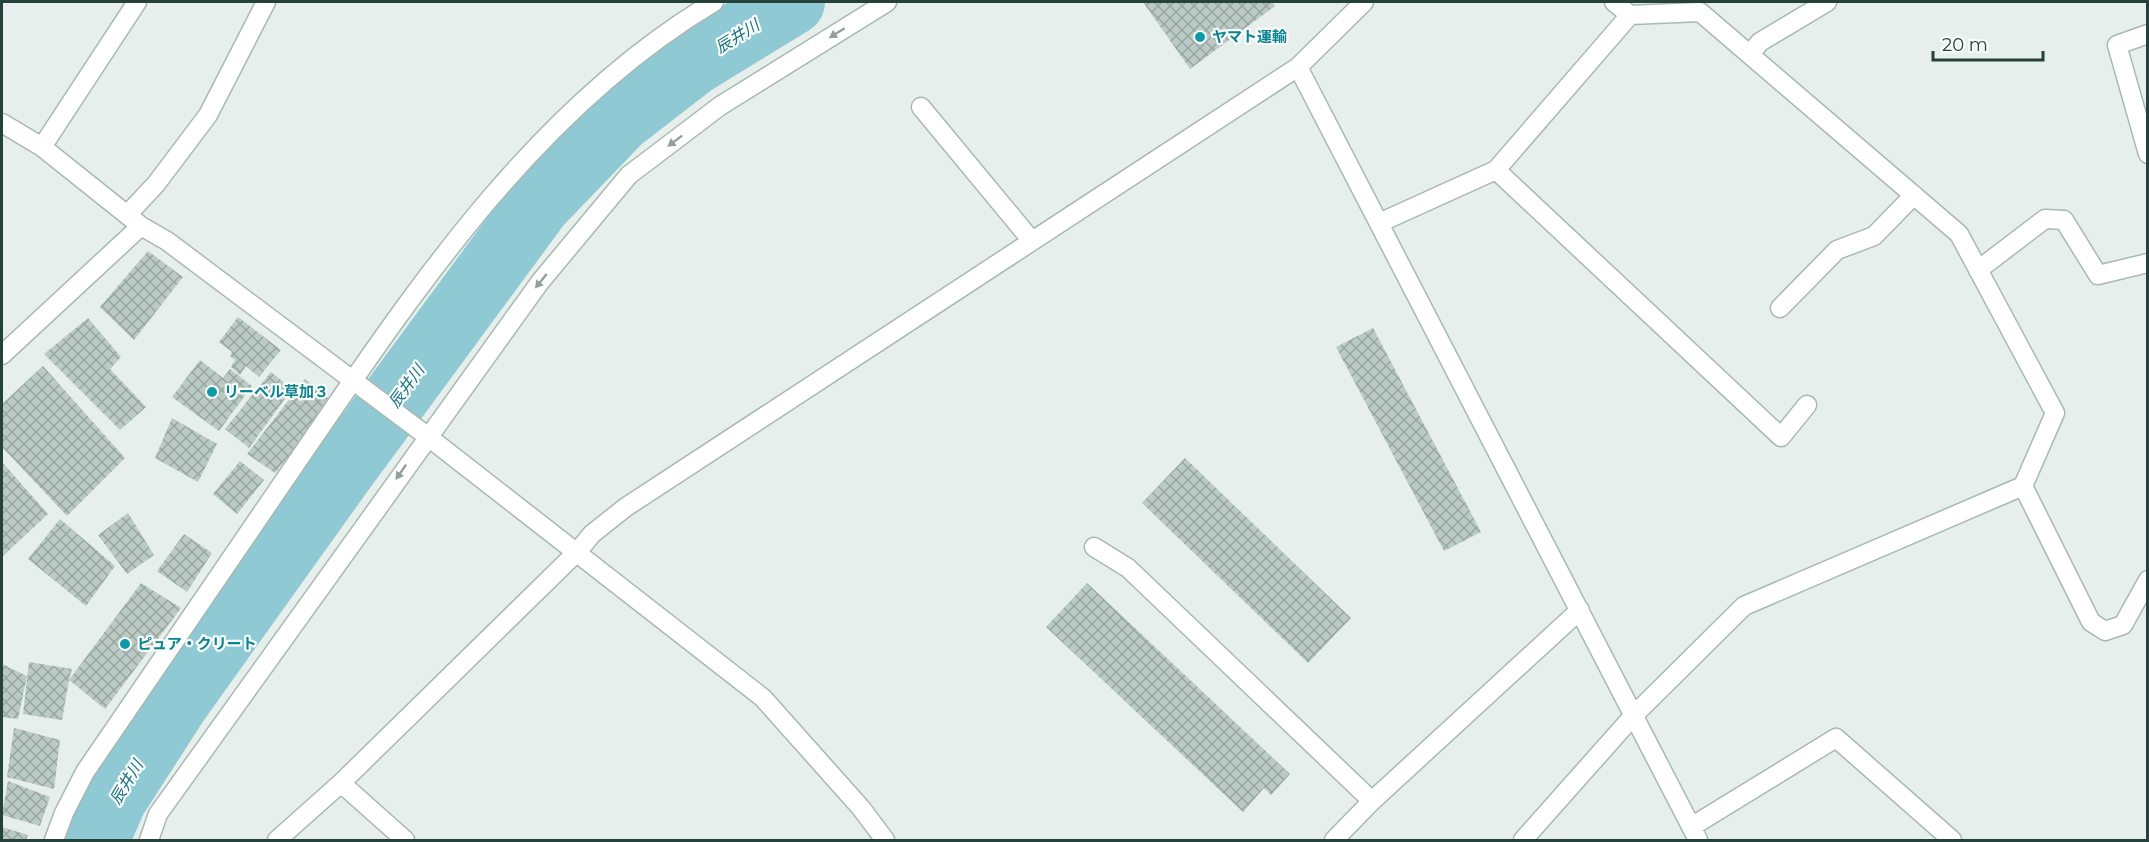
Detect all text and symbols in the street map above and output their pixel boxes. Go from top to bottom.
water label: 辰井川 [712,15,764,57]
scale bar [1933,24,2042,62]
one-way arrow [829,27,845,38]
place label: ヤマト運輸 [1212,27,1287,46]
marker: ヤマト運輸 [1193,30,1207,44]
text: 20 m [1942,34,1988,56]
one-way arrow [667,134,683,147]
one-way arrow [535,273,548,289]
water label: 辰井川 [385,360,429,411]
place label: リーベル草加３ [224,382,329,401]
marker: リーベル草加３ [205,385,219,399]
one-way arrow [396,465,408,480]
place label: ピュア・クリート [137,634,257,653]
marker: ピュア・クリート [118,637,132,651]
water label: 辰井川 [106,755,148,808]

